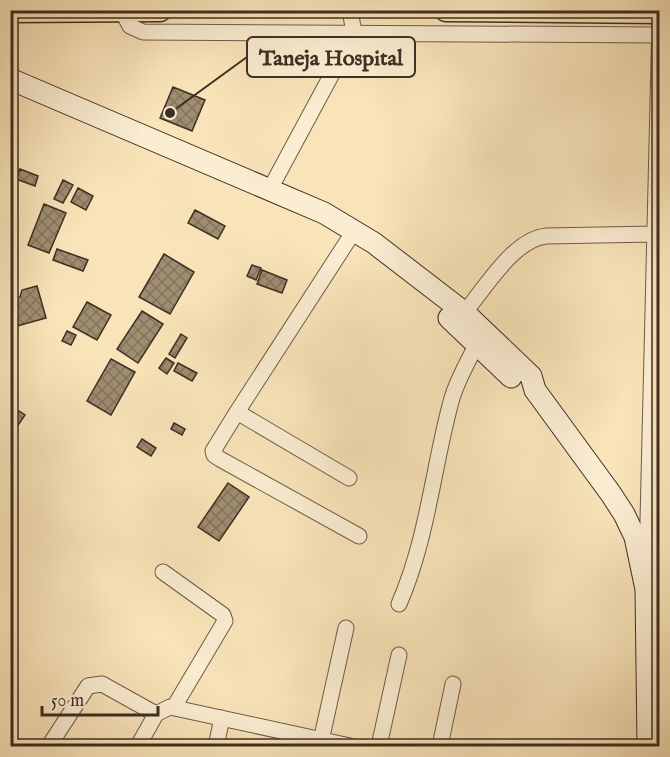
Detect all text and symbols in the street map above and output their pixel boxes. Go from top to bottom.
callout: Taneja Hospital [247,37,415,77]
text: Taneja Hospital [258,45,404,73]
scale bar [42,679,158,717]
text: 50 m [51,690,84,713]

